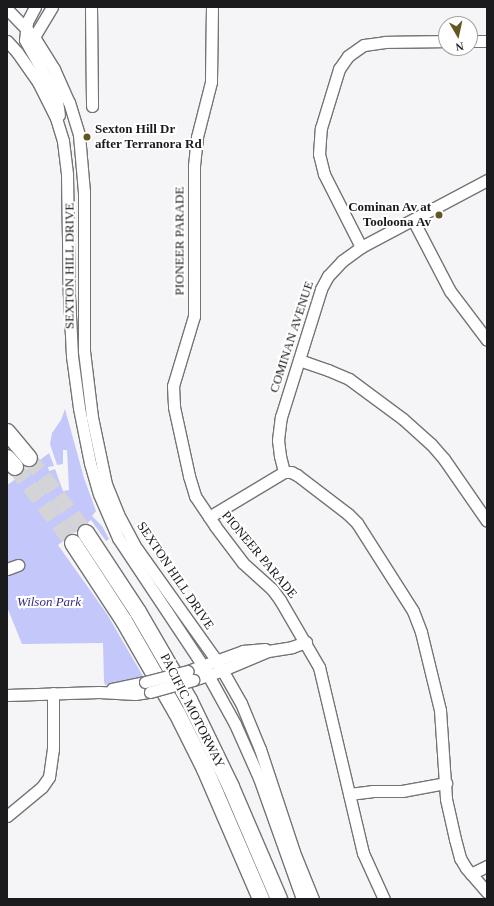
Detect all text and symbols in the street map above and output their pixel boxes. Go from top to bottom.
north arrow [438,16,478,56]
text: N [455,40,465,53]
place label: Sexton Hill Dr after Terranora Rd [95,122,202,153]
marker: Sexton Hill Dr after Terranora Rd [82,132,92,142]
street label: PIONEER PARADE [172,187,188,295]
place label: Cominan Av at Tooloona Av [347,200,431,231]
street label: SEXTON HILL DRIVE [62,203,78,329]
marker: Cominan Av at Tooloona Av [434,210,444,220]
street label: COMINAN AVENUE [266,279,318,395]
street label: PIONEER PARADE [218,508,300,602]
street label: SEXTON HILL DRIVE [133,519,217,633]
park label: Wilson Park [17,594,81,610]
street label: PACIFIC MOTORWAY [156,651,228,771]

